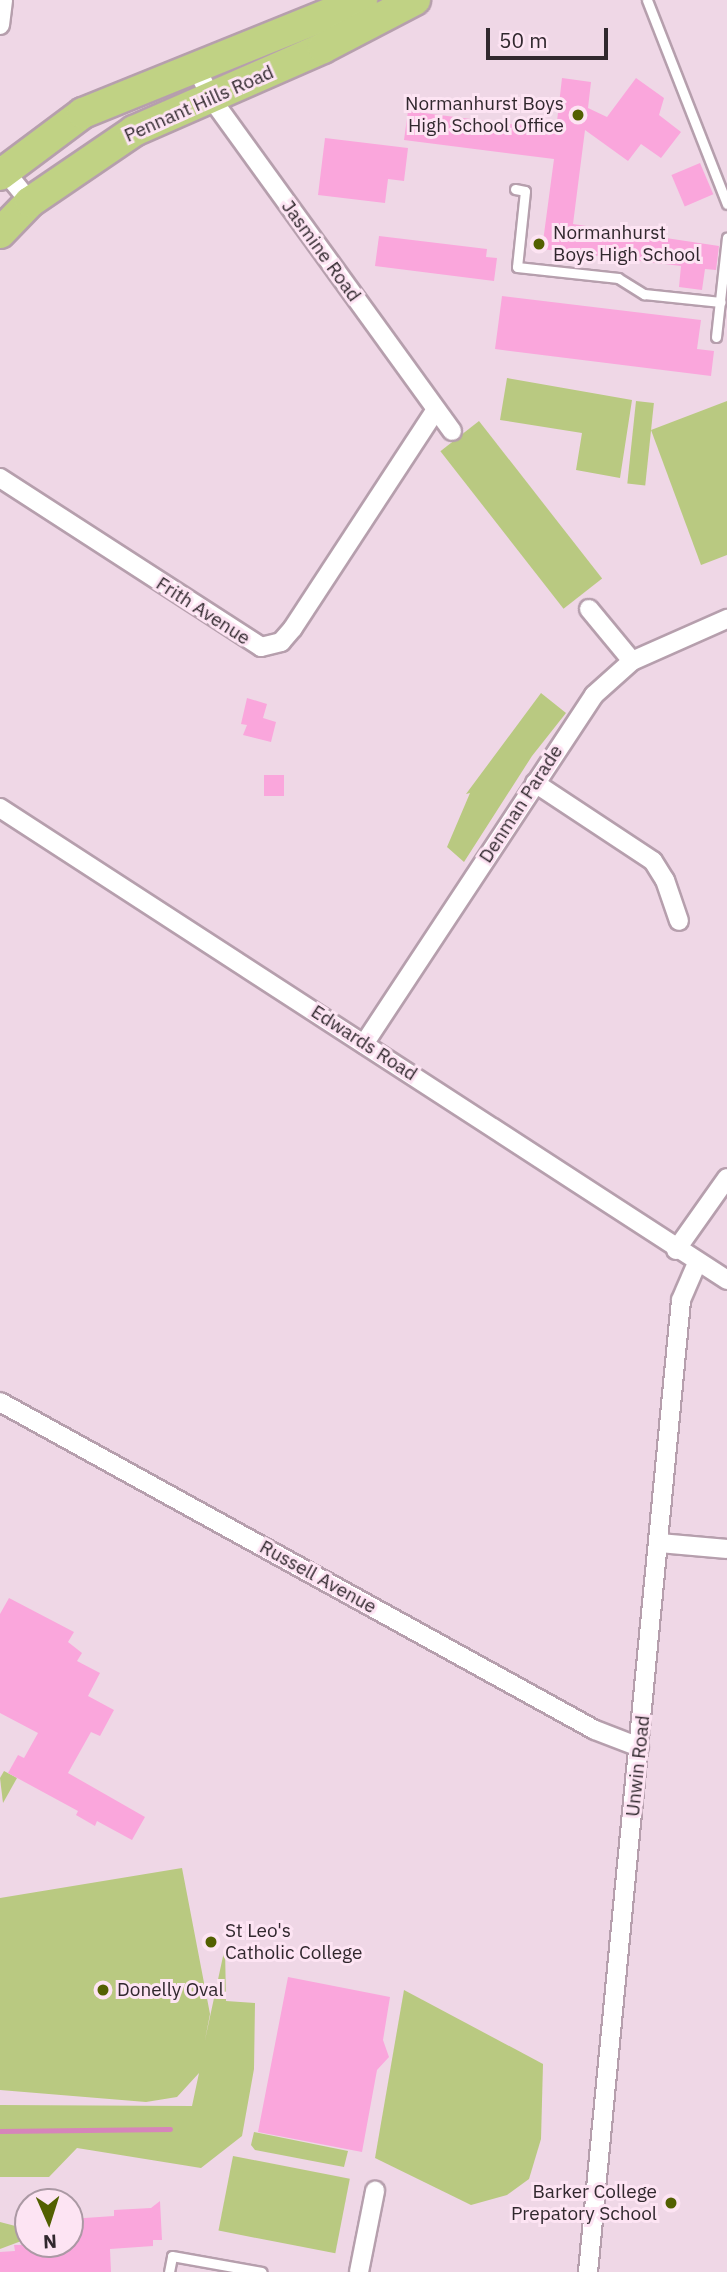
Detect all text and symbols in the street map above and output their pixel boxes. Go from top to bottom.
scale bar [489,14,612,58]
text: 50 m [499,26,548,54]
street label: Pennant Hills Road [121,61,277,147]
place label: Normanhurst Boys High School Office [405,93,564,137]
marker: Normanhurst Boys High School Office [570,107,586,123]
street label: Jasmine Road [277,196,365,306]
place label: Normanhurst Boys High School [553,222,700,266]
marker: Normanhurst Boys High School [531,236,547,252]
street label: Frith Avenue [152,572,254,650]
street label: Denman Parade [474,741,568,867]
street label: Edwards Road [307,1000,421,1086]
street label: Russell Avenue [256,1536,380,1618]
street label: Unwin Road [621,1714,655,1818]
place label: St Leo's Catholic College [225,1920,362,1964]
marker: St Leo's Catholic College [203,1934,219,1950]
place label: Donelly Oval [117,1979,224,2001]
marker: Donelly Oval [95,1982,111,1998]
place label: Barker College Prepatory School [511,2181,657,2225]
north arrow [14,2188,84,2258]
marker: Barker College Prepatory School [663,2195,679,2211]
text: N [43,2230,58,2254]

